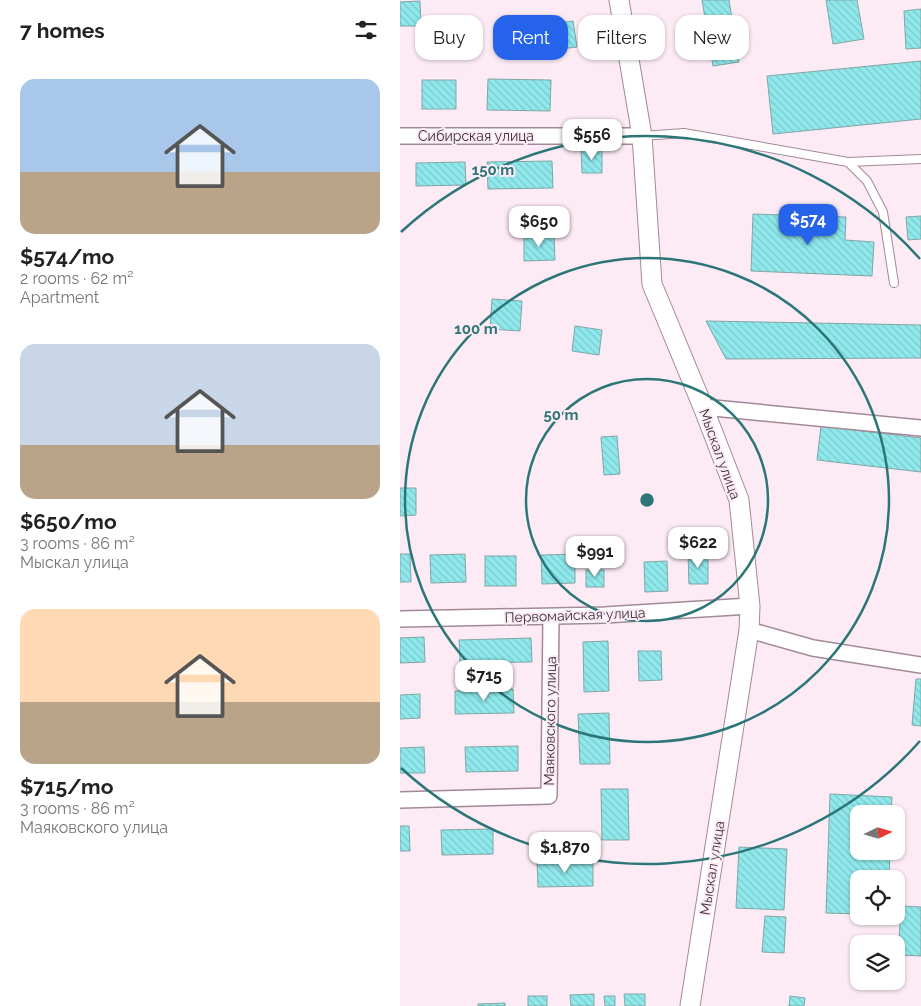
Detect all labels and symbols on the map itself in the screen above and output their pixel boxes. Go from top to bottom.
pin: $556 [562,119,622,161]
street label: Сибирская улица [418,128,534,144]
text: 150 m [472,161,514,179]
pin: $574 [778,204,838,246]
pin: $650 [509,206,569,248]
text: 100 m [454,320,498,338]
text: 50 m [543,406,579,424]
street label: Мыскал улица [696,407,744,501]
centre of rings [638,491,656,509]
pin: $622 [668,526,728,569]
pin: $991 [565,536,625,578]
street label: Первомайская улица [504,605,646,625]
street label: Маяковского улица [541,656,559,786]
pin: $715 [454,660,514,702]
north arrow [850,805,905,860]
street label: Мыскал улица [697,820,727,916]
pin: $1,870 [524,832,606,874]

